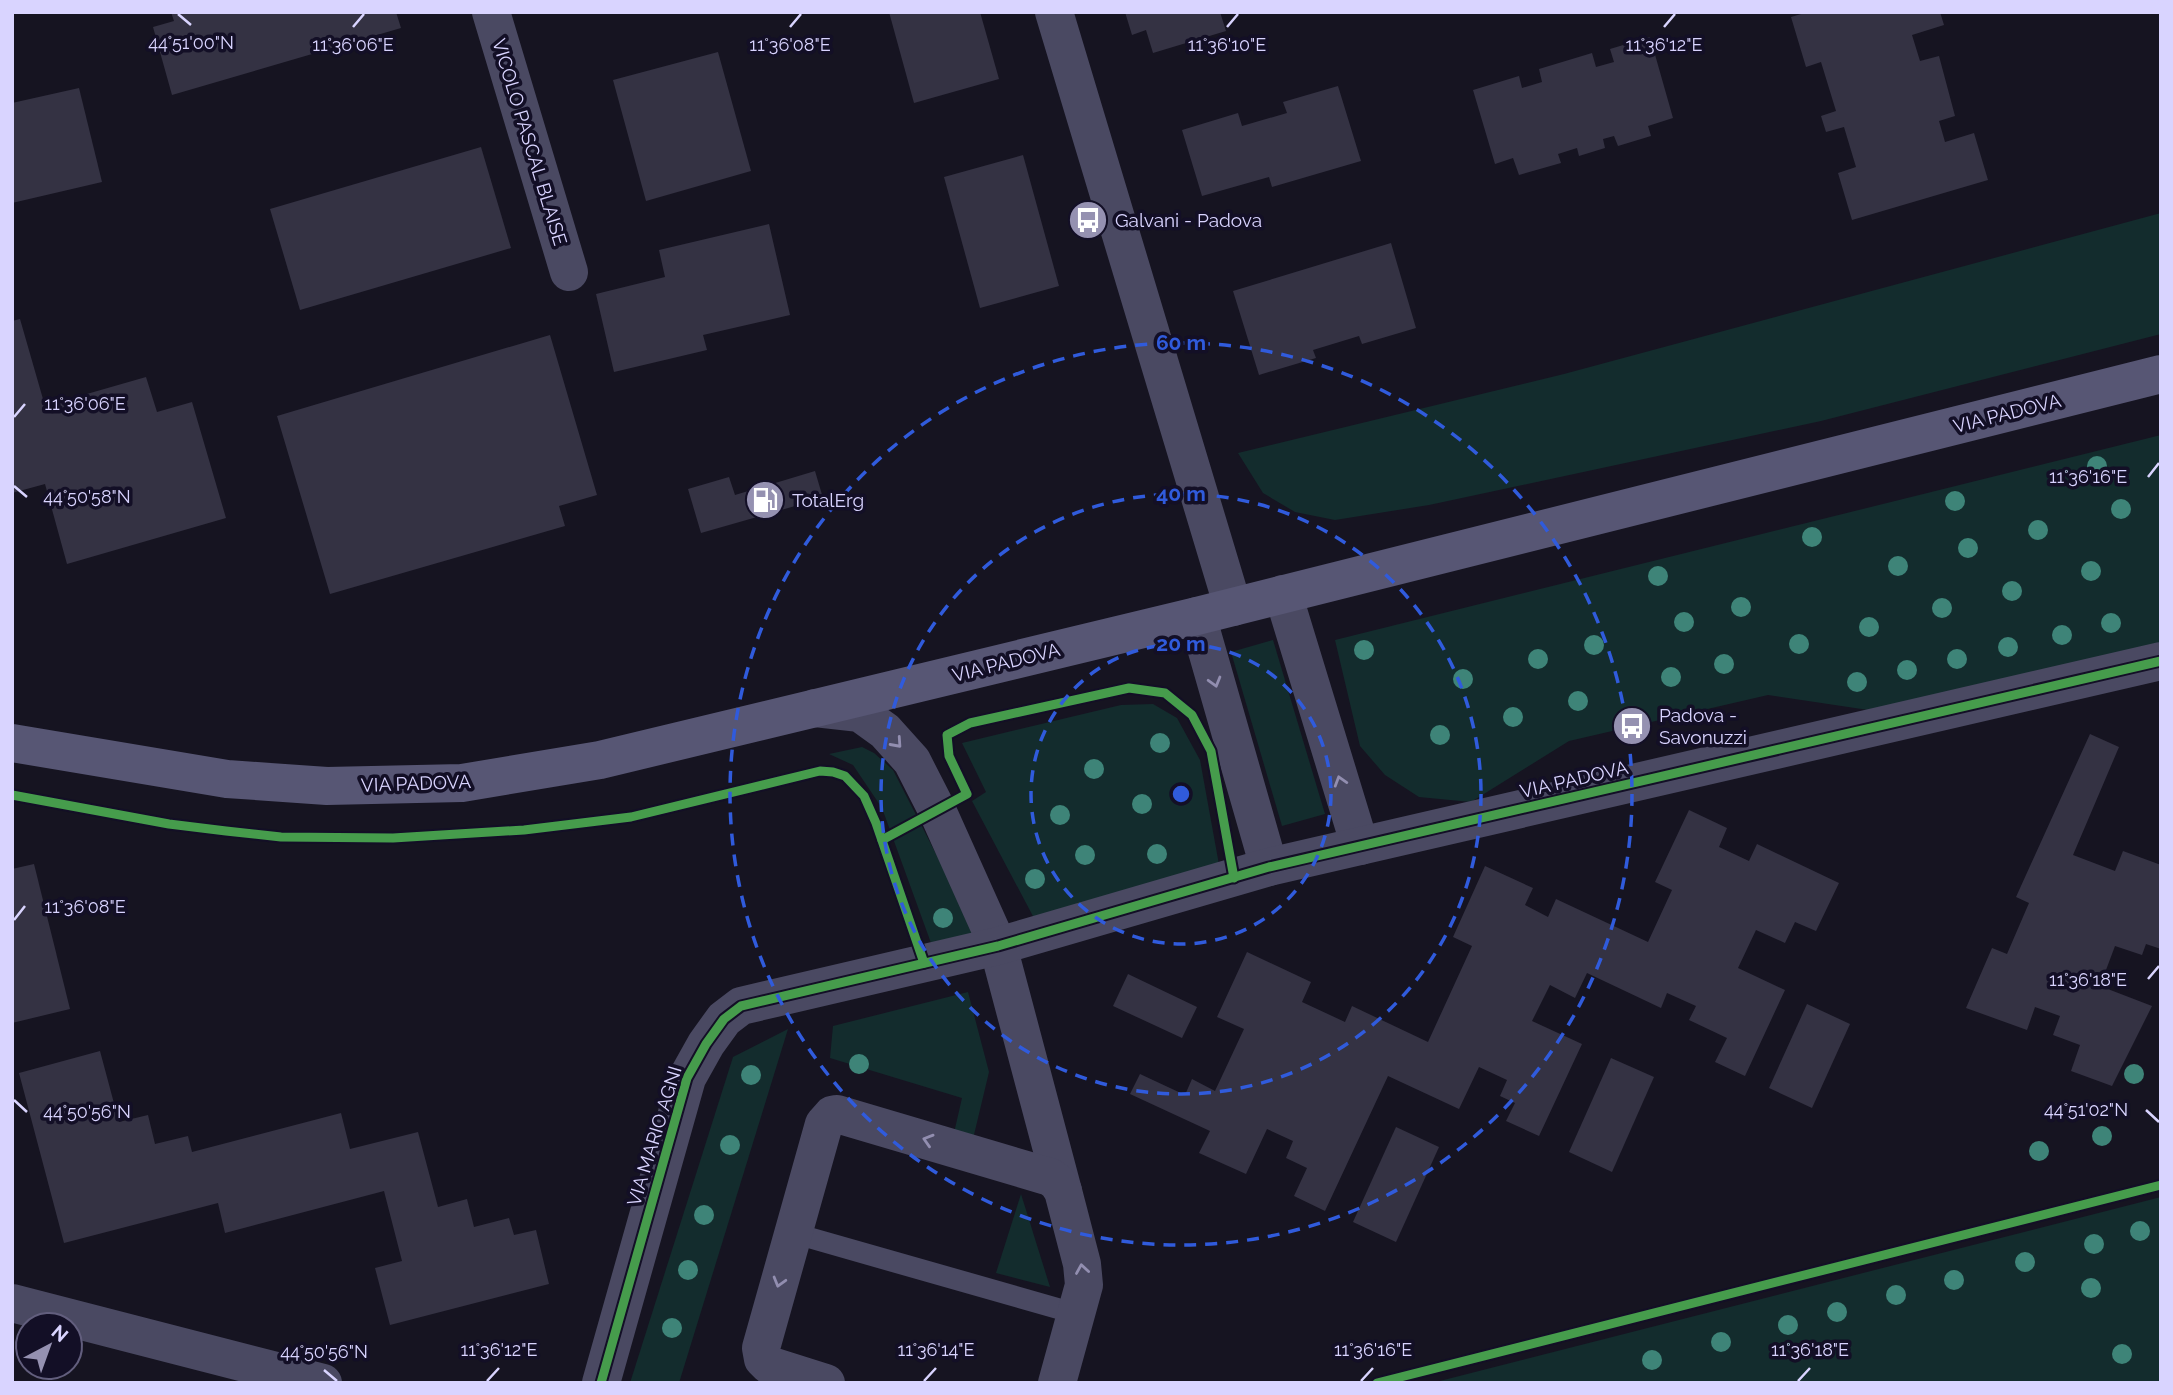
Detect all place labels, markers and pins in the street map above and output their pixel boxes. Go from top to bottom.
bus stop icon: Galvani - Padova [1067,199,1109,241]
place label: Galvani - Padova [1115,209,1262,231]
fuel station icon: TotalErg [744,479,786,521]
place label: TotalErg [792,489,864,511]
place label: Padova - Savonuzzi [1659,704,1747,748]
bus stop icon: Padova - Savonuzzi [1611,705,1653,747]
centre of rings [1169,782,1193,806]

